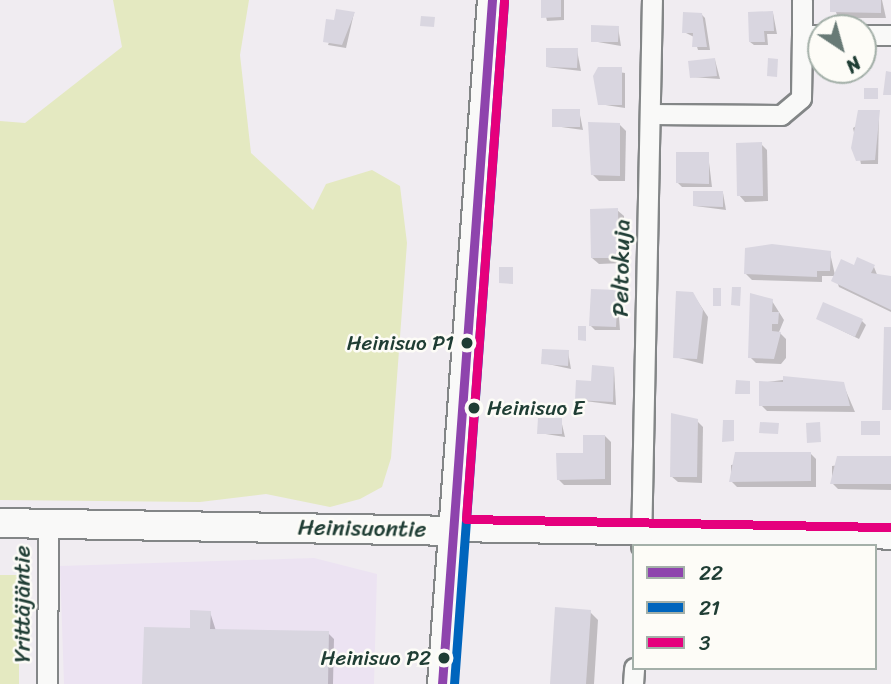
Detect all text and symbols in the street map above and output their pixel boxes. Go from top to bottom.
north arrow [807,14,877,84]
text: N [838,48,868,82]
street label: Peltokuja [607,219,637,317]
place label: Heinisuo P1 [347,330,454,356]
marker: Heinisuo P1 [460,336,474,350]
place label: Heinisuo E [487,395,584,421]
marker: Heinisuo E [467,401,481,415]
street label: Heinisuontie [298,514,426,544]
legend [632,544,877,670]
street label: Yrittäjäntie [9,545,37,663]
text: 22 [699,554,723,592]
text: 21 [699,589,720,627]
text: 3 [699,624,711,662]
place label: Heinisuo P2 [321,645,431,671]
marker: Heinisuo P2 [437,651,451,665]

